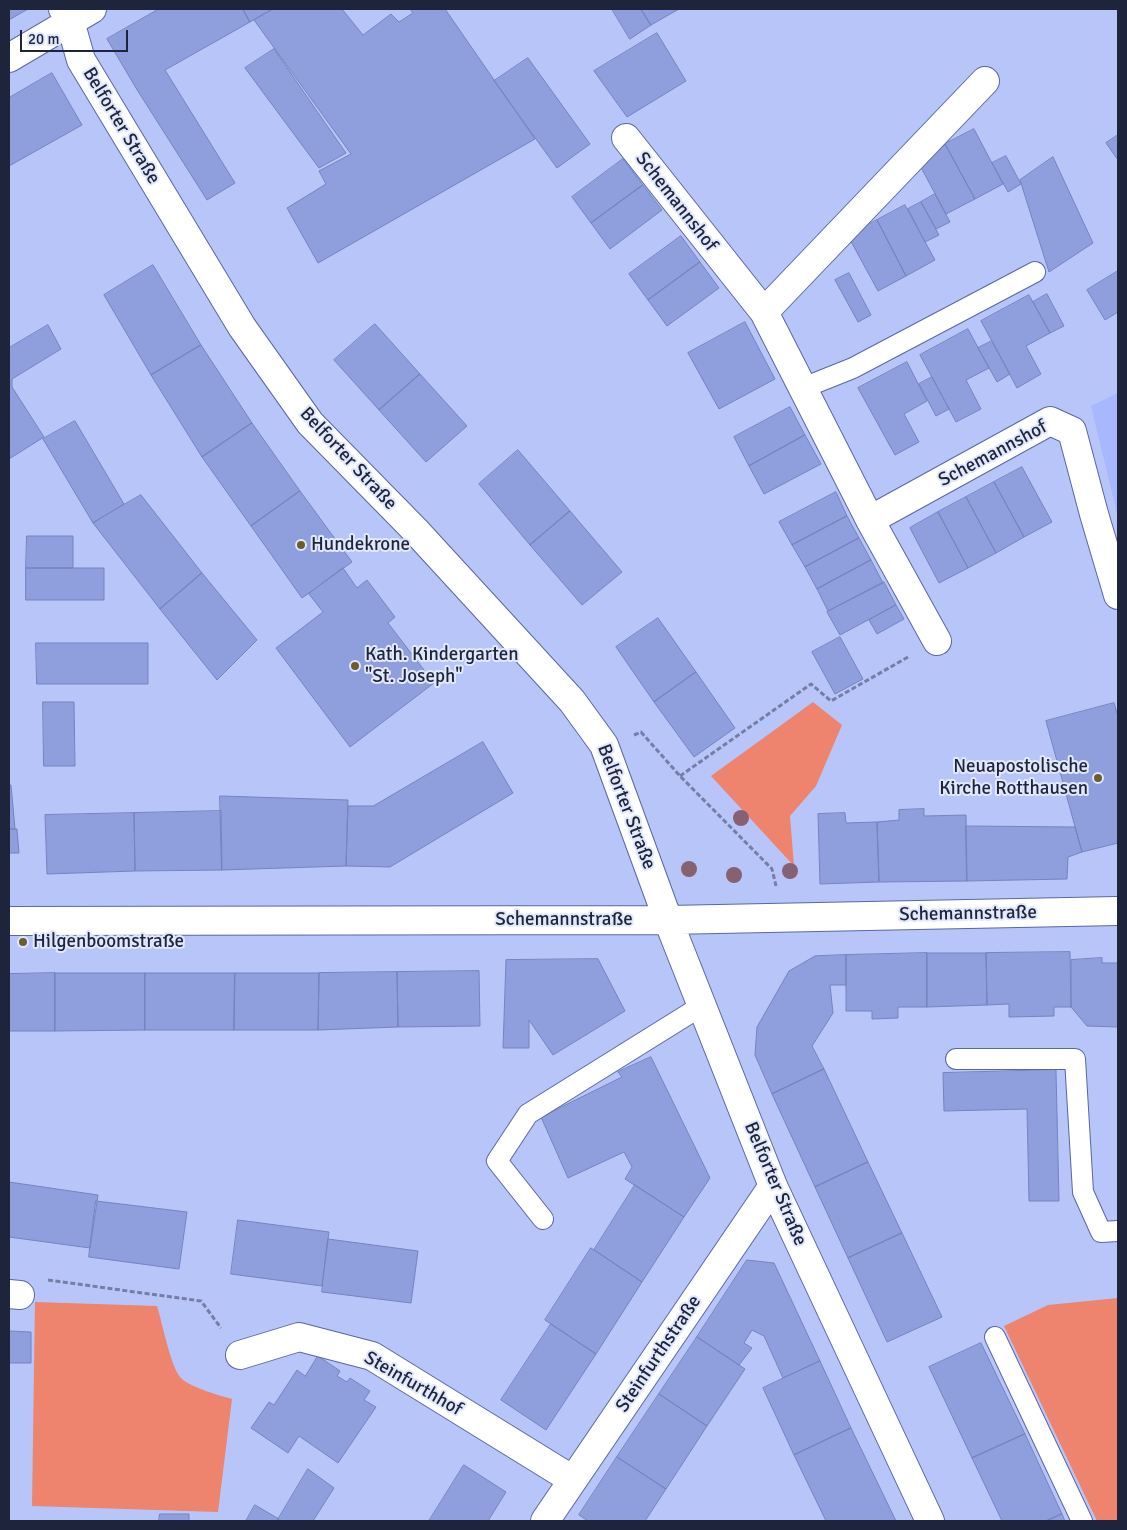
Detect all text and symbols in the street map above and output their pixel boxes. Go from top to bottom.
scale bar [22,20,130,52]
text: 20 m [28,30,59,48]
street label: Belforter Straße [77,63,165,189]
street label: Schemannshof [630,148,722,256]
street label: Belforter Straße [295,403,401,515]
street label: Schemannshof [935,416,1051,492]
place label: Hundekrone [311,534,410,556]
marker: Hundekrone [295,539,307,551]
place label: Kath. Kindergarten "St. Joseph" [365,644,519,688]
marker: Kath. Kindergarten "St. Joseph" [349,660,361,672]
street label: Belforter Straße [592,741,660,873]
place label: Neuapostolische Kirche Rotthausen [939,756,1088,800]
marker: Neuapostolische Kirche Rotthausen [1092,772,1104,784]
street label: Schemannstraße [899,901,1037,927]
street label: Schemannstraße [495,909,633,931]
place label: Hilgenboomstraße [33,931,184,953]
marker: Hilgenboomstraße [17,936,29,948]
street label: Belforter Straße [739,1119,811,1249]
street label: Steinfurthstraße [612,1291,706,1417]
street label: Steinfurthhof [360,1347,466,1421]

